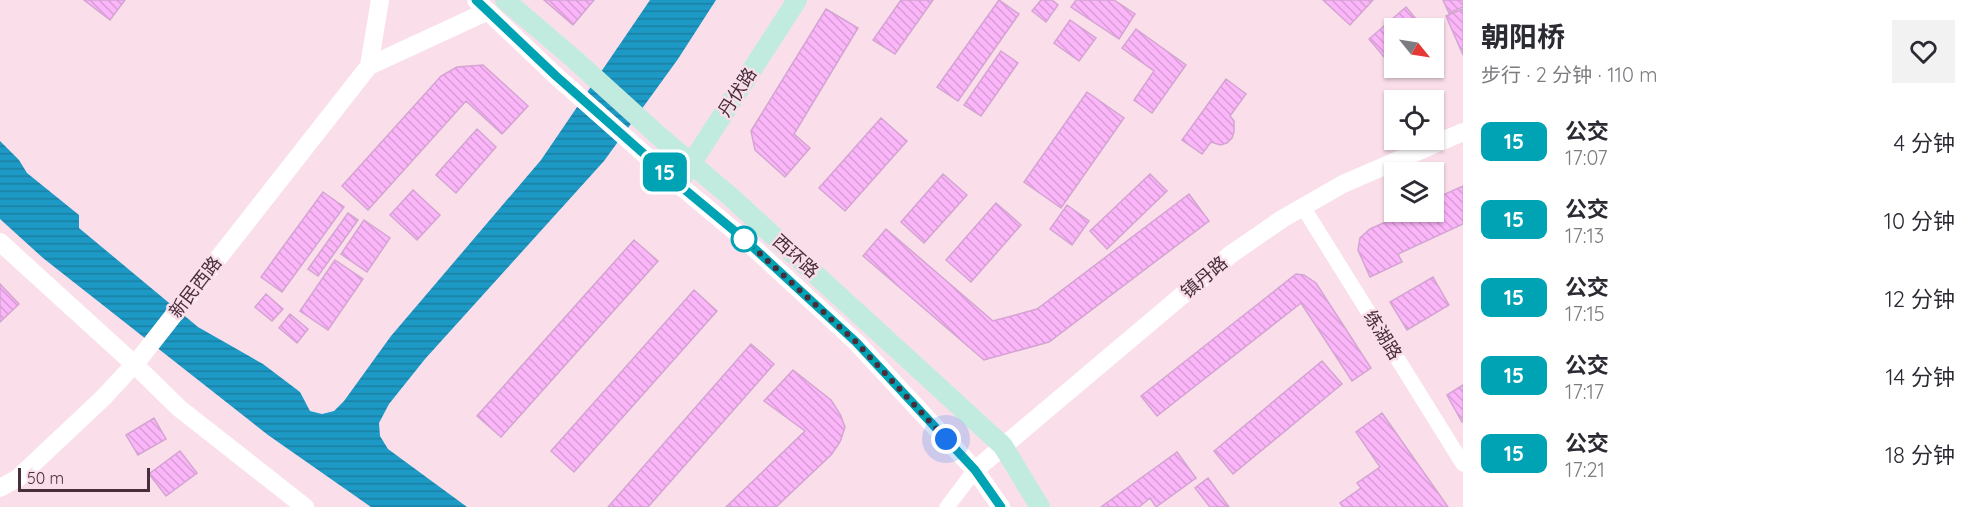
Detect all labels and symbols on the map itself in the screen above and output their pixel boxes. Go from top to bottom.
north arrow [1384,18,1444,78]
street label: 丹伏路 [713,63,761,121]
line badge: 15 [638,152,692,192]
unlabelled marker [731,226,757,252]
street label: 西环路 [768,229,824,283]
street label: 镇丹路 [1176,251,1232,303]
street label: 新民西路 [164,252,226,322]
street label: 练湖路 [1359,306,1407,364]
your location [931,424,961,454]
scale bar [18,465,150,492]

